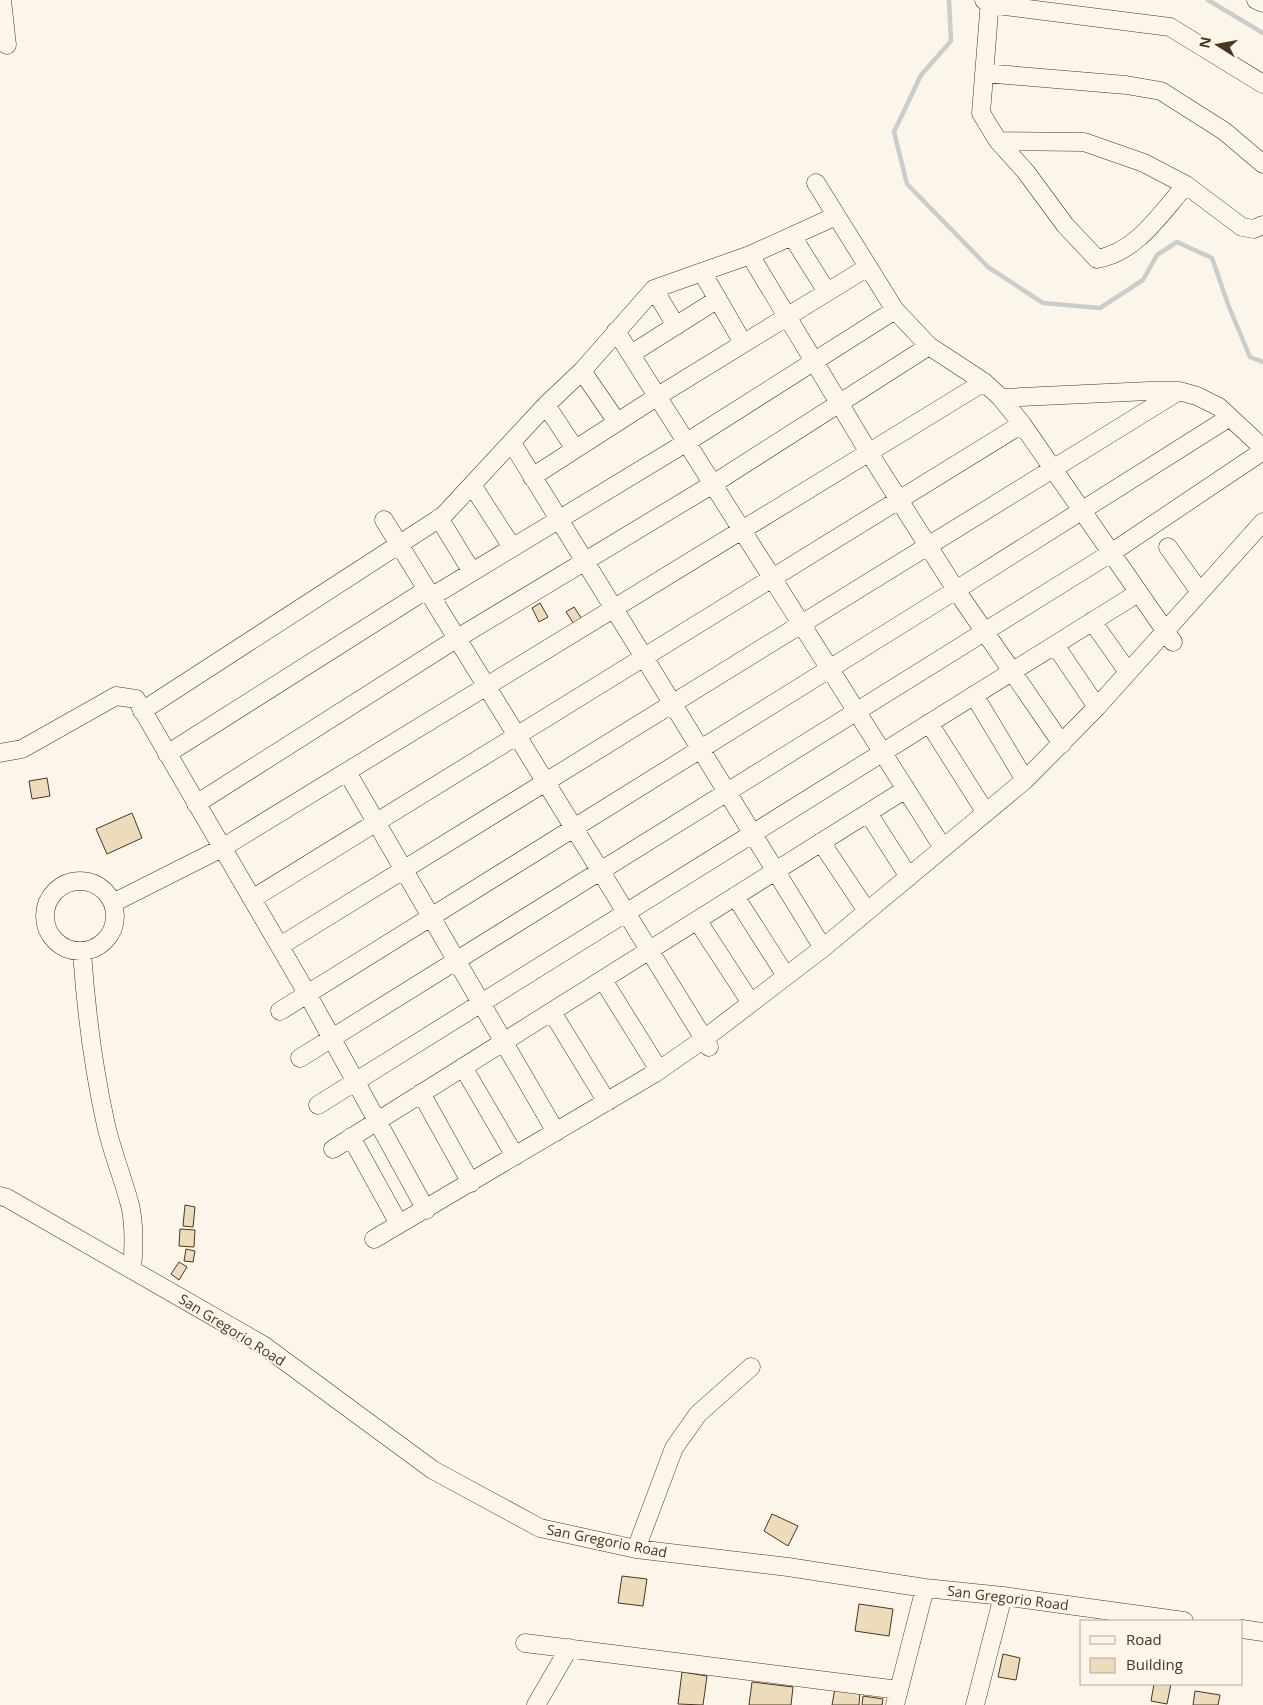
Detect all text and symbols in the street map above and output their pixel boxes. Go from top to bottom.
north arrow [1193,20,1243,70]
text: N [1194,35,1215,50]
street label: San Gregorio Road [175,1289,289,1370]
street label: San Gregorio Road [545,1520,669,1561]
street label: San Gregorio Road [946,1581,1070,1614]
legend [1080,1620,1243,1685]
text: Road [1126,1629,1162,1649]
text: Building [1126,1654,1183,1674]

